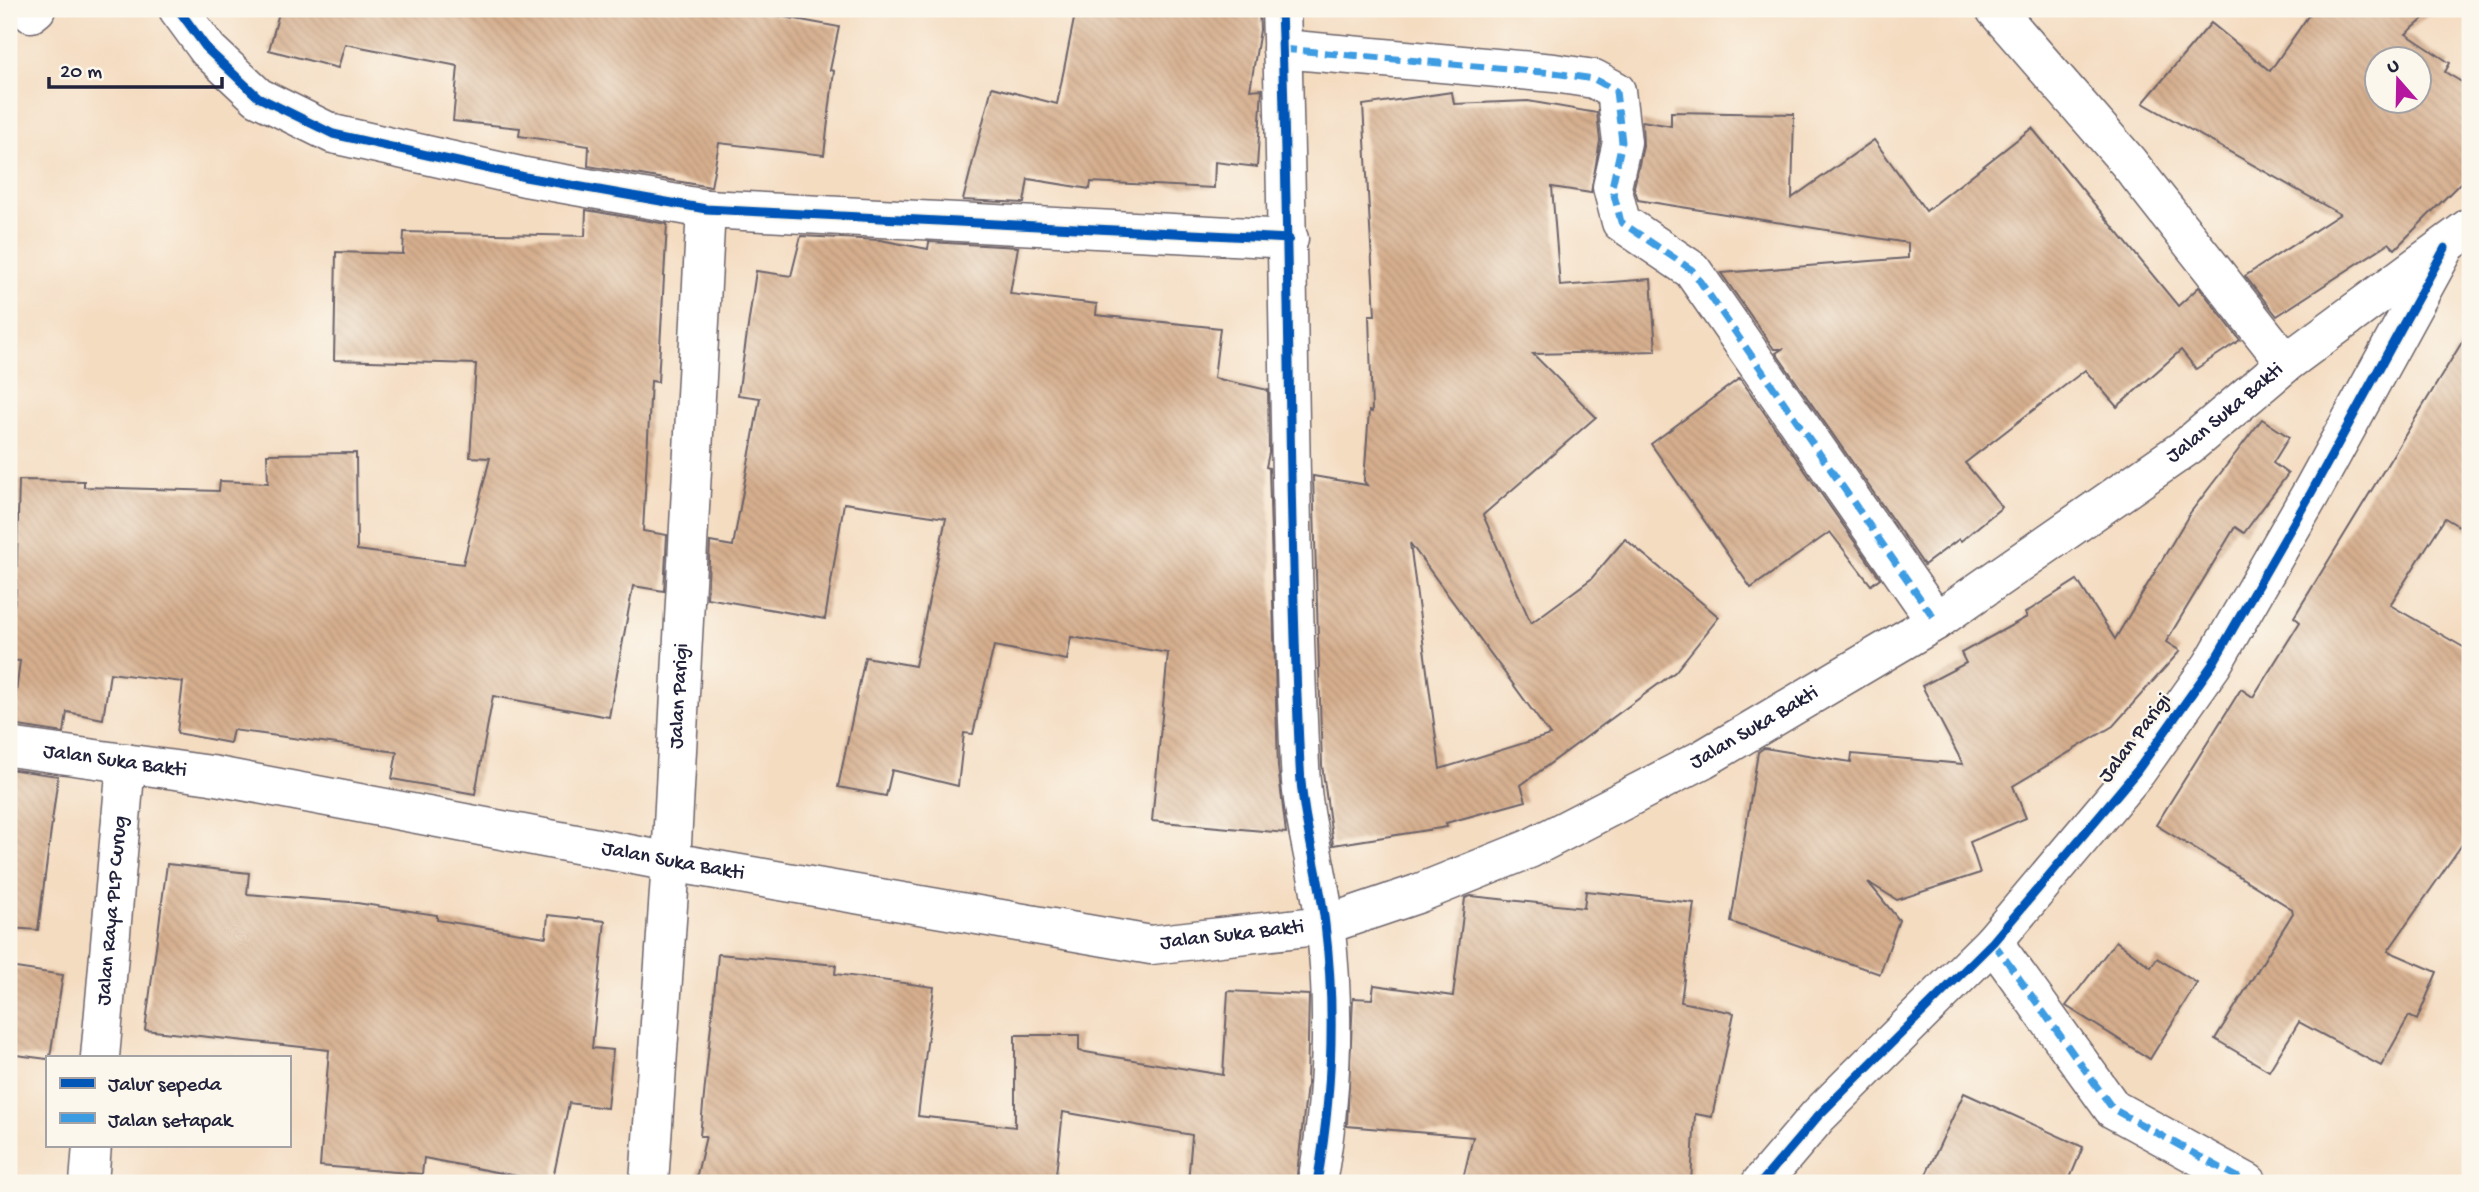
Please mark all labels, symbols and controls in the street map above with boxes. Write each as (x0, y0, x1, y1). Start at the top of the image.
scale bar (49, 46, 222, 90)
north arrow (2364, 46, 2434, 116)
text: U (2384, 55, 2402, 80)
text: 20 m (60, 61, 102, 86)
street label: Jalan Suka Bakti (2162, 358, 2289, 469)
street label: Jalan Parigi (665, 642, 695, 750)
street label: Jalan Suka Bakti (1686, 681, 1823, 776)
street label: Jalan Parigi (2094, 689, 2178, 789)
street label: Jalan Suka Bakti (42, 739, 188, 784)
street label: Jalan Raya PLP Curug (92, 815, 134, 1006)
street label: Jalan Suka Bakti (599, 837, 746, 887)
street label: Jalan Suka Bakti (1159, 915, 1306, 956)
legend (46, 1056, 290, 1146)
text: Jalur sepeda (108, 1074, 223, 1099)
text: Jalan setapak (108, 1110, 235, 1135)

